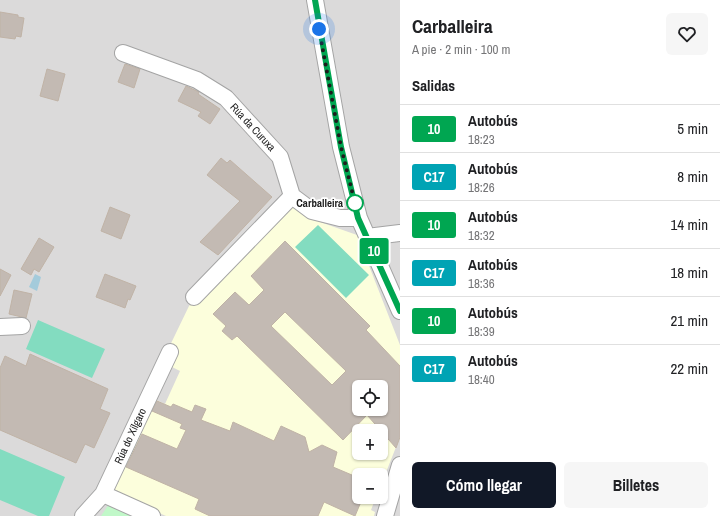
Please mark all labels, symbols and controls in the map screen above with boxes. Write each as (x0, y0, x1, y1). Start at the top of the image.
text: Carballeira (412, 13, 493, 39)
button: heart (666, 13, 708, 55)
your location (309, 19, 329, 39)
text: A pie · 2 min · 100 m (412, 41, 510, 58)
text: Salidas (412, 75, 455, 96)
street label: Rúa da Curuxa (227, 100, 279, 154)
text: Autobús (468, 110, 518, 131)
text: 5 min (677, 118, 708, 139)
text: 10 (428, 120, 440, 138)
text: 18:23 (468, 131, 495, 148)
text: Autobús (468, 158, 518, 179)
text: 8 min (677, 166, 708, 187)
text: C17 (423, 168, 445, 186)
text: 18:26 (468, 179, 495, 196)
marker: Carballeira (346, 194, 364, 212)
place label: Carballeira (296, 196, 343, 210)
text: Autobús (468, 206, 518, 227)
text: 14 min (670, 214, 708, 235)
text: 10 (428, 216, 440, 234)
text: 18:32 (468, 227, 495, 244)
line badge: 10 (356, 238, 392, 264)
text: 10 (368, 242, 380, 260)
text: Autobús (468, 254, 518, 275)
text: 18 min (670, 262, 708, 283)
text: C17 (423, 264, 445, 282)
text: 18:36 (468, 275, 495, 292)
text: Autobús (468, 302, 518, 323)
text: 21 min (670, 310, 708, 331)
text: 10 (428, 312, 440, 330)
text: 18:39 (468, 323, 495, 340)
text: Autobús (468, 350, 518, 371)
text: 22 min (670, 358, 708, 379)
text: C17 (423, 360, 445, 378)
text: 18:40 (468, 371, 495, 388)
map controls (352, 380, 388, 504)
button: locate (352, 380, 388, 416)
street label: Rúa do Xílgaro (111, 406, 149, 466)
button: + (352, 424, 388, 460)
button: Cómo llegar (412, 462, 556, 508)
button: Billetes (564, 462, 708, 508)
button: − (352, 468, 388, 504)

